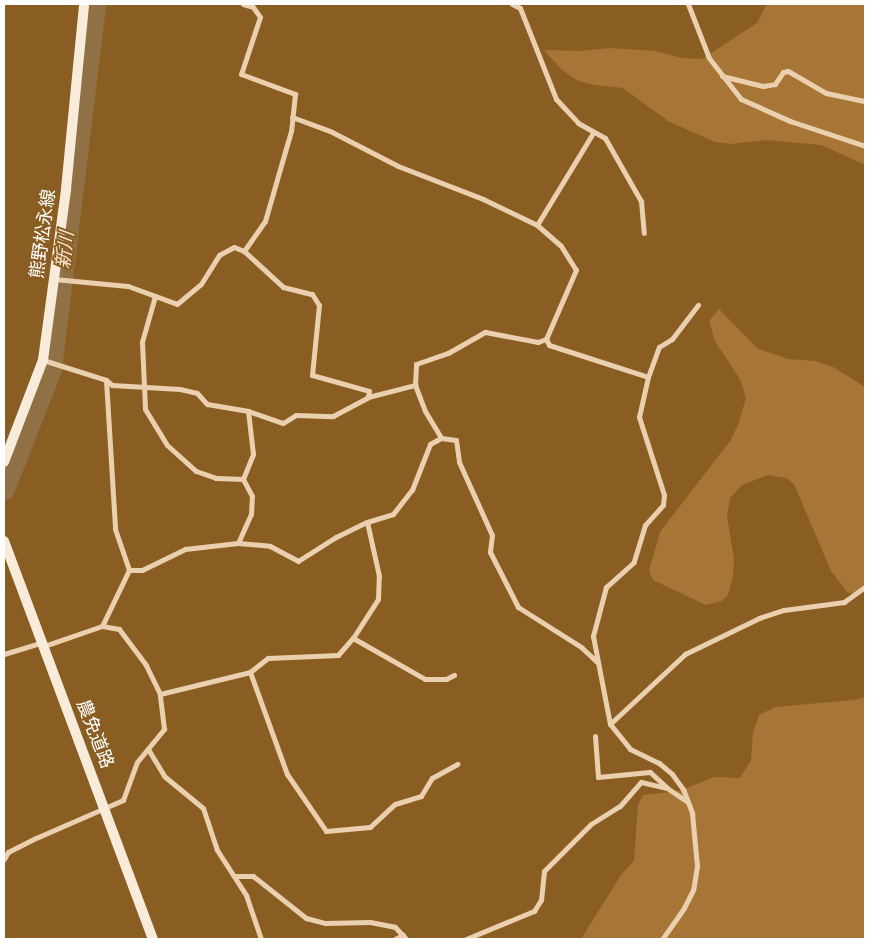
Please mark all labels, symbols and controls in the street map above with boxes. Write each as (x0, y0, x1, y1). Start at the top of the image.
street label: 熊野松永線 (26, 188, 60, 280)
water label: 新川 (51, 230, 79, 270)
street label: 農免道路 (72, 697, 118, 771)

